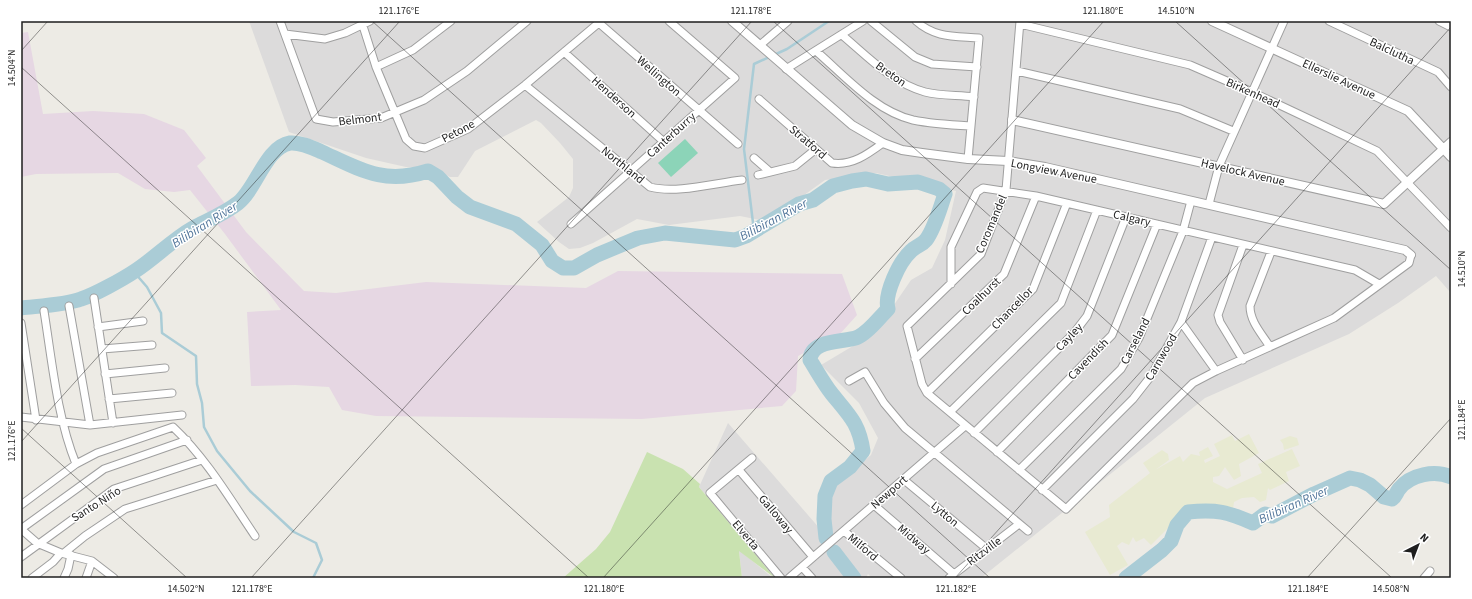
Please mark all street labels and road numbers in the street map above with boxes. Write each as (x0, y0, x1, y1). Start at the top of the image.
street label: Balclutha (1367, 34, 1417, 69)
street label: Wellington (633, 52, 685, 101)
street label: Ellerslie Avenue (1299, 55, 1378, 104)
street label: Breton (872, 58, 909, 91)
street label: Henderson (587, 73, 640, 122)
street label: Birkenhead (1223, 74, 1282, 113)
street label: Belmont (338, 108, 383, 131)
street label: Canterburry (643, 108, 700, 162)
street label: Petone (439, 116, 478, 147)
street label: Stratford (785, 121, 830, 163)
street label: Northland (597, 143, 648, 188)
street label: Longview Avenue (1009, 155, 1098, 188)
street label: Havelock Avenue (1199, 155, 1287, 190)
street label: Coromandel (971, 192, 1011, 256)
street label: Calgary (1111, 206, 1153, 231)
street label: Coalhurst (958, 273, 1005, 319)
street label: Chancellor (988, 282, 1038, 334)
street label: Carseland (1116, 315, 1154, 368)
street label: Cayley (1052, 319, 1087, 355)
street label: Carnwood (1141, 331, 1182, 384)
street label: Cavendish (1064, 335, 1113, 384)
street label: Newport (867, 472, 911, 513)
street label: Santo Niño (68, 482, 124, 526)
street label: Galloway (754, 491, 797, 538)
street label: Lytton (927, 498, 962, 531)
street label: Elverta (728, 516, 763, 554)
street label: Midway (894, 520, 934, 559)
street label: Milford (844, 530, 882, 565)
street label: Ritzville (963, 533, 1005, 570)

